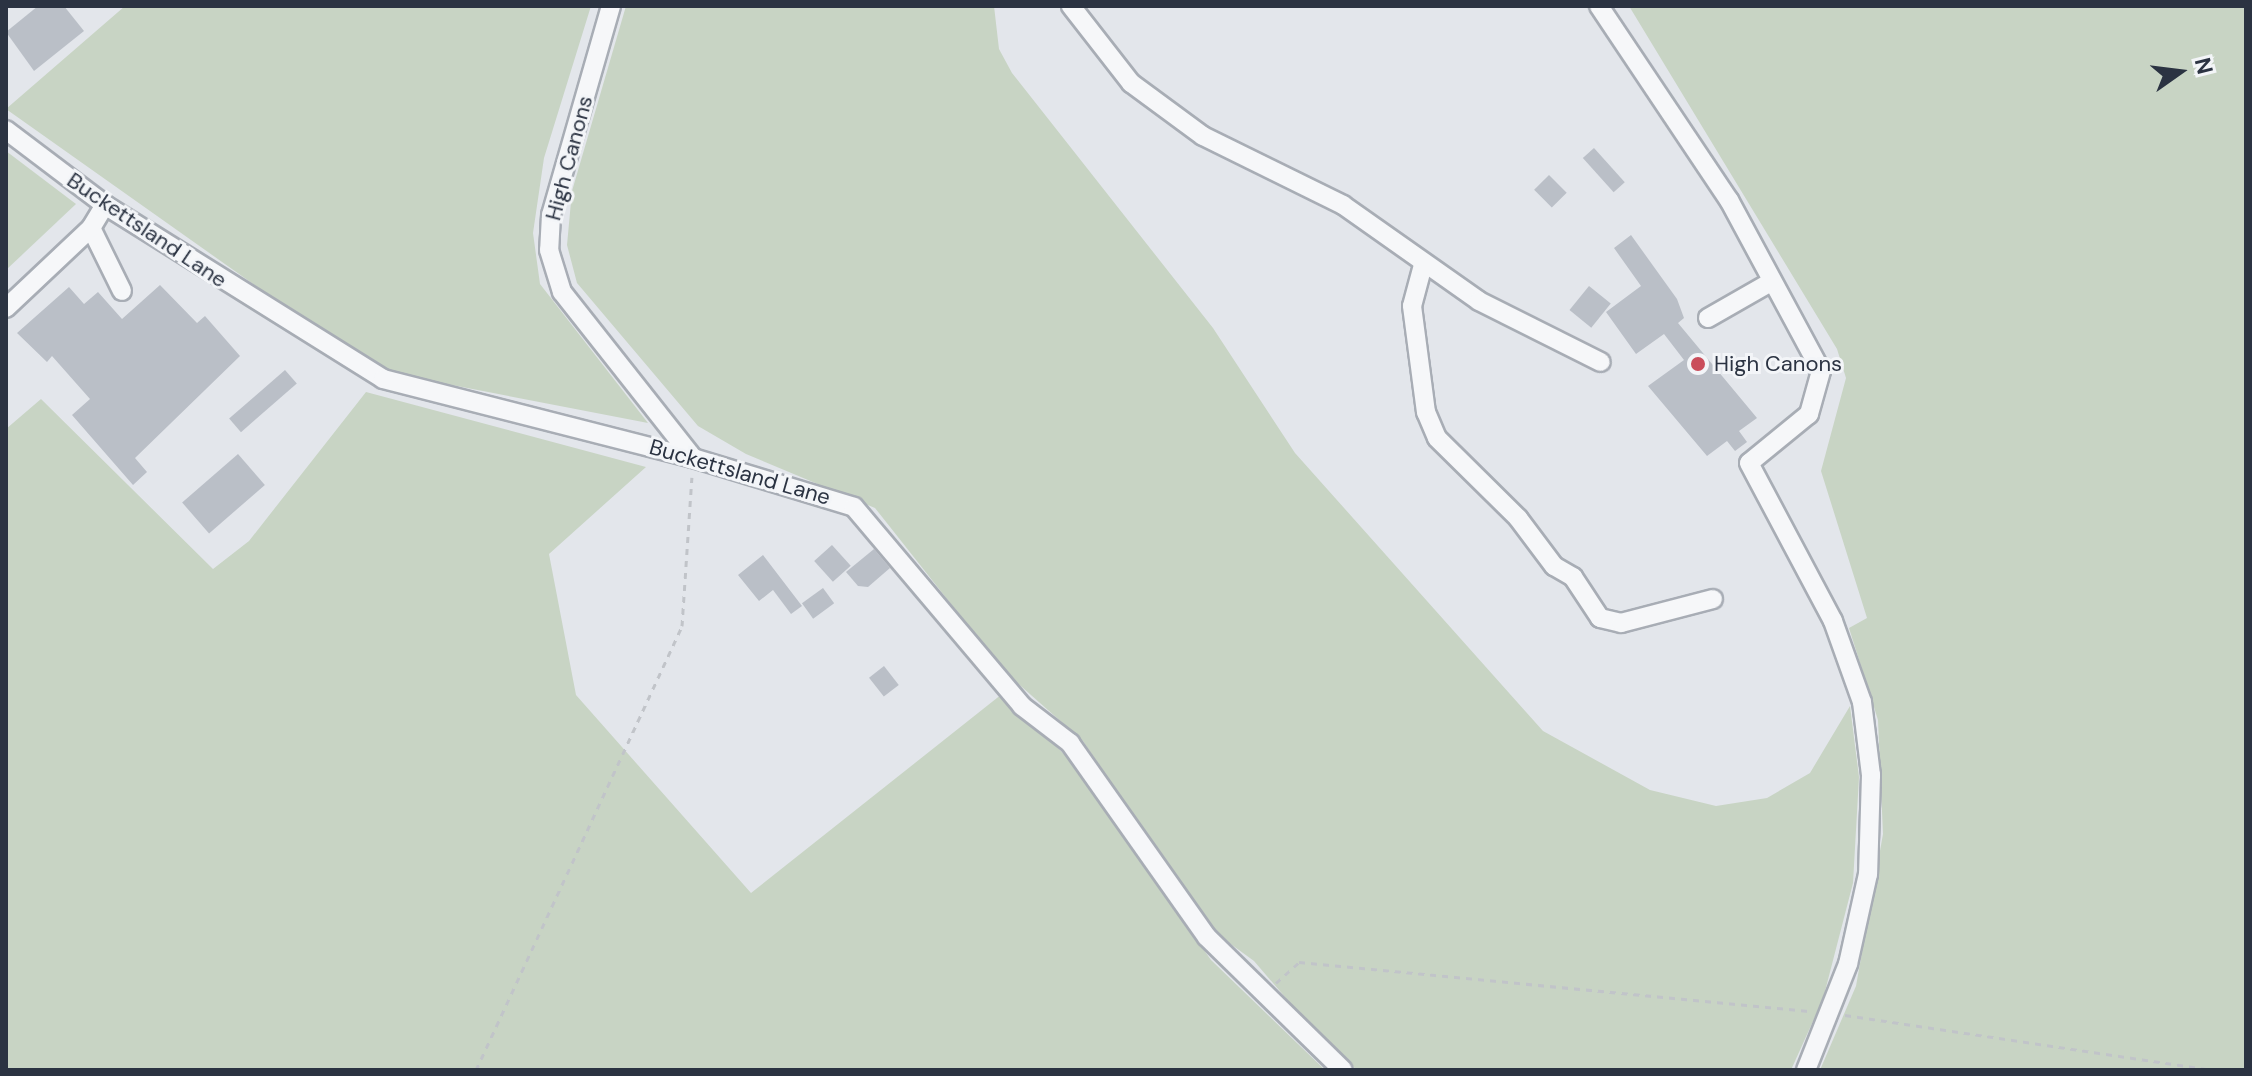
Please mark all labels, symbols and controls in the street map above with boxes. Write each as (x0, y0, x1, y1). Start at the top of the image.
north arrow (2140, 32, 2220, 112)
text: N (2188, 55, 2220, 77)
street label: High Canons (540, 93, 598, 223)
street label: Buckettsland Lane (62, 167, 232, 293)
place label: High Canons (1714, 351, 1842, 377)
marker: High Canons (1689, 355, 1707, 373)
street label: Buckettsland Lane (646, 434, 834, 510)

